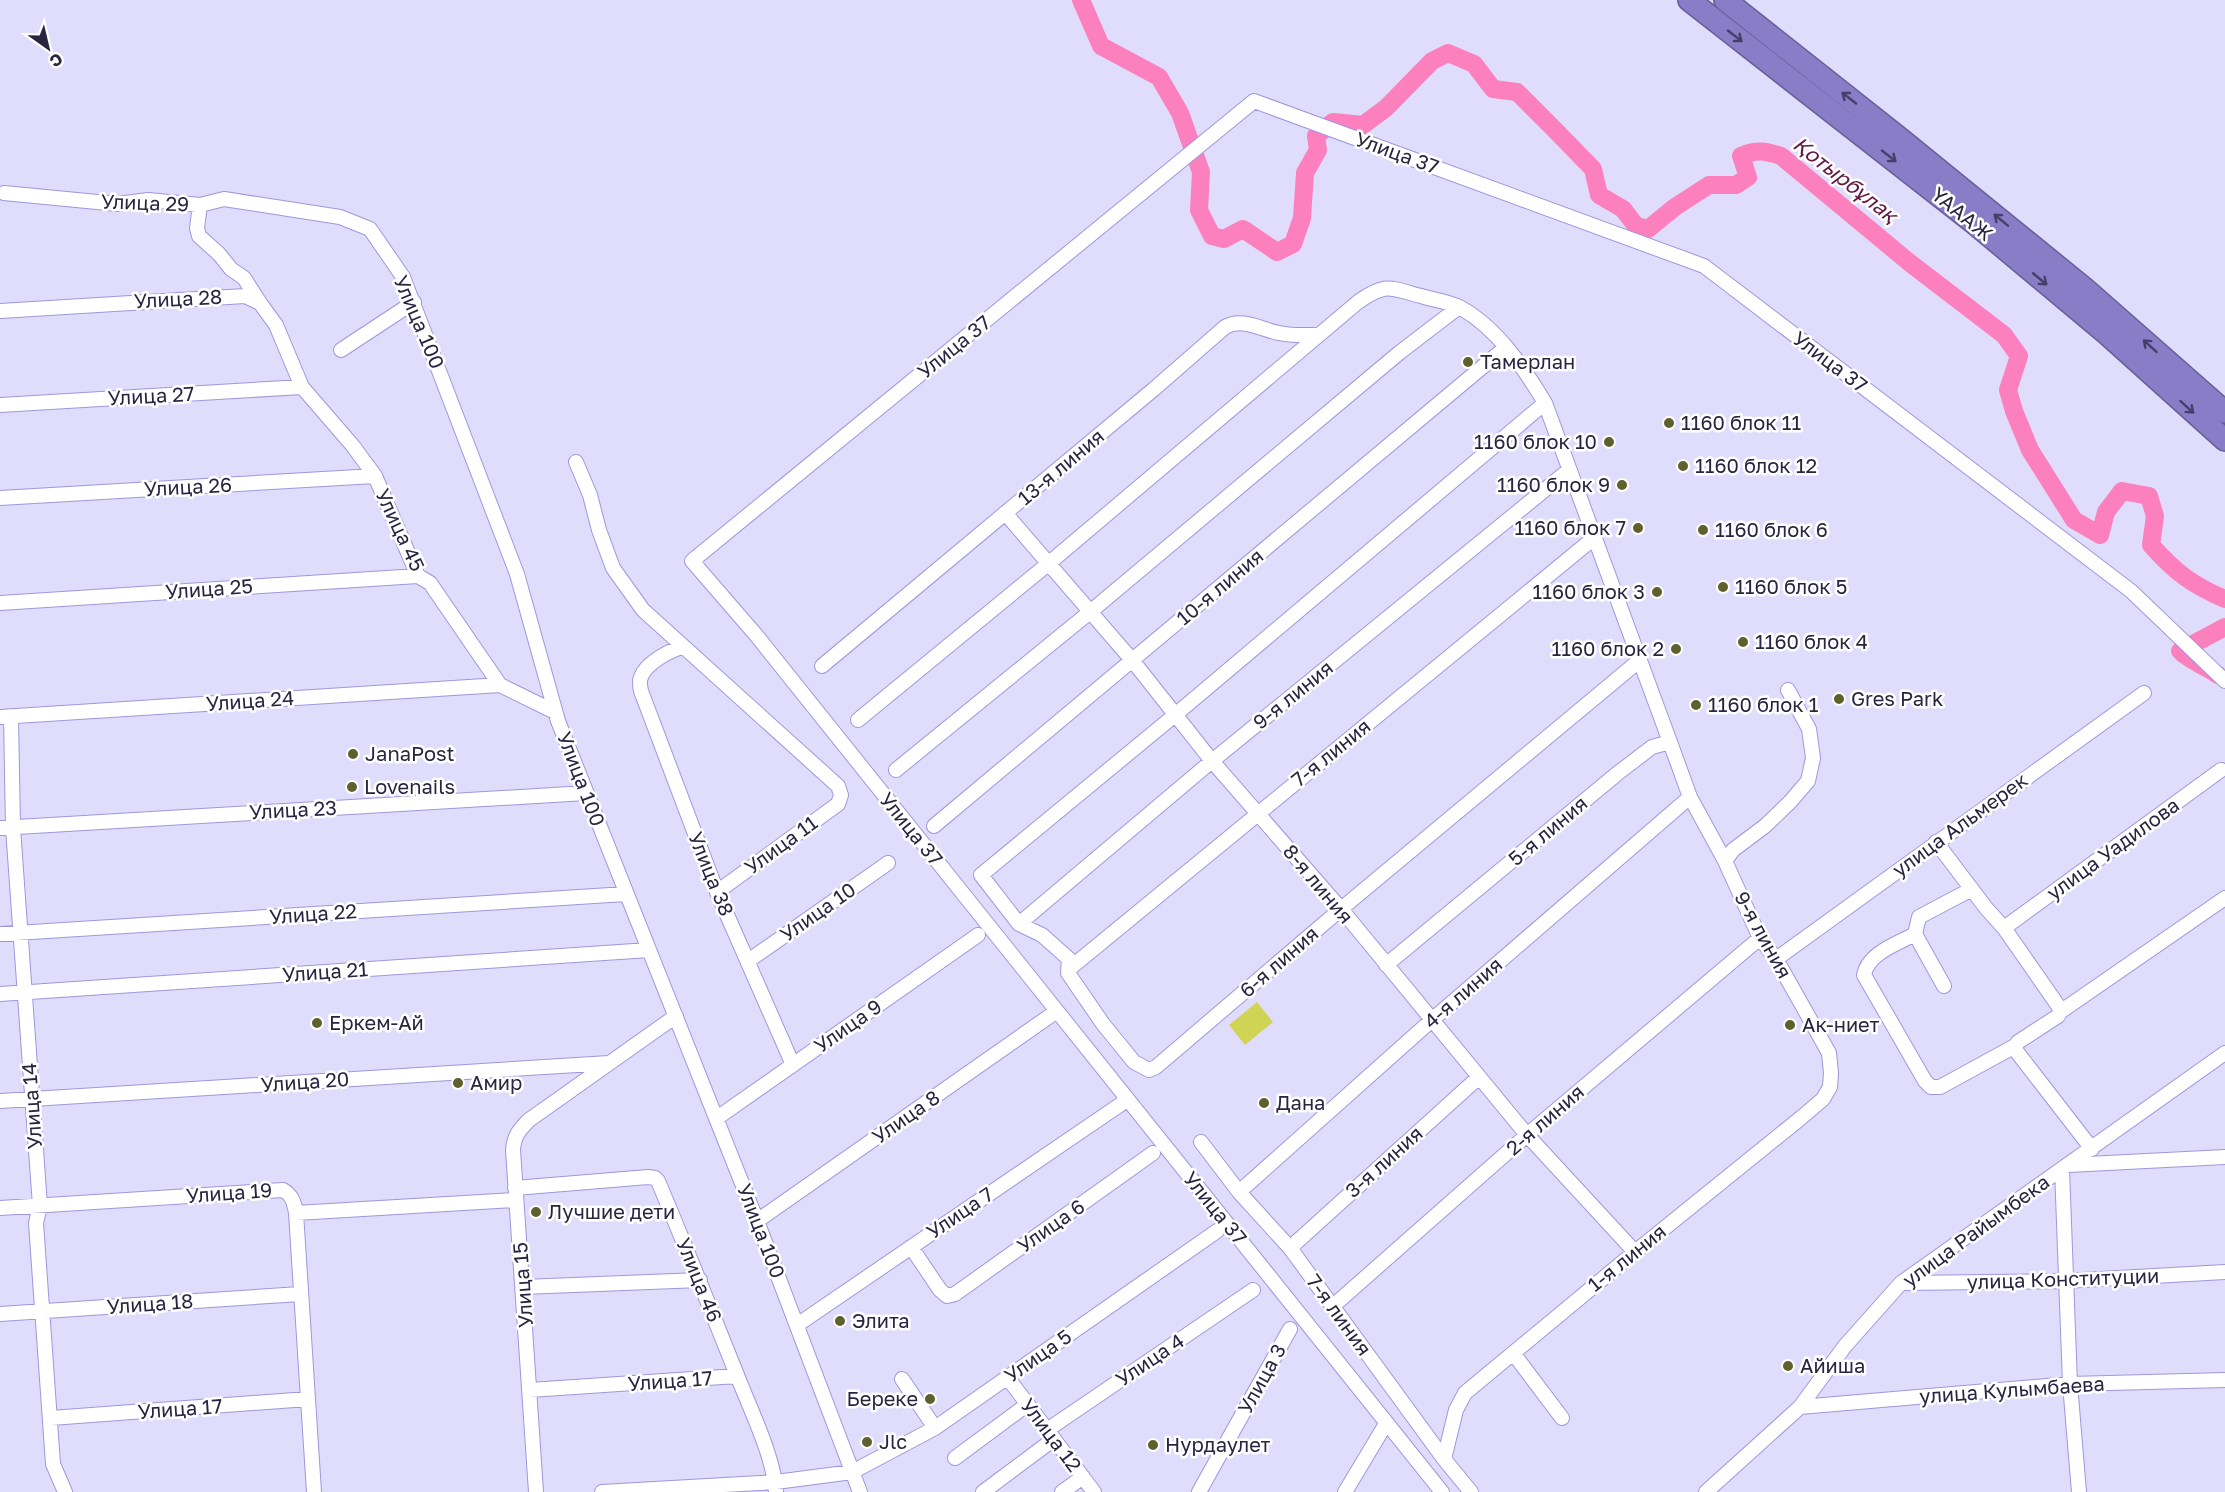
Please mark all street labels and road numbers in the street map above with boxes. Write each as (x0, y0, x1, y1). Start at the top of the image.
street label: Улица 37 (1352, 126, 1442, 178)
street label: ҮАААЖ (1927, 181, 1998, 245)
street label: Улица 29 (100, 188, 190, 216)
street label: Улица 100 (390, 271, 450, 372)
street label: Улица 28 (133, 284, 223, 312)
street label: Улица 37 (912, 310, 995, 383)
street label: Улица 37 (1789, 325, 1873, 397)
street label: Улица 27 (107, 381, 195, 409)
street label: 13-я линия (1012, 423, 1108, 509)
street label: Улица 26 (143, 472, 233, 500)
street label: Улица 45 (371, 484, 430, 575)
street label: 10-я линия (1171, 543, 1268, 629)
street label: Улица 25 (164, 573, 254, 603)
street label: 9-я линия (1248, 655, 1337, 734)
street label: Улица 24 (205, 685, 295, 715)
street label: 7-я линия (1286, 713, 1375, 791)
street label: Улица 100 (553, 728, 611, 829)
street label: улица Альмерек (1887, 767, 2032, 881)
street label: Улица 37 (875, 787, 948, 870)
street label: 5-я линия (1503, 790, 1592, 870)
street label: улица Уадилова (2042, 792, 2183, 904)
street label: Улица 23 (248, 795, 337, 823)
street label: Улица 11 (739, 810, 822, 879)
street label: Улица 38 (684, 828, 740, 919)
street label: 8-я линия (1279, 839, 1359, 928)
street label: Улица 10 (775, 876, 860, 946)
street label: 9-я линия (1730, 887, 1798, 982)
street label: Улица 22 (268, 898, 358, 928)
street label: 6-я линия (1234, 921, 1322, 1002)
street label: 4-я линия (1418, 952, 1506, 1033)
street label: Улица 21 (281, 956, 369, 986)
street label: Улица 9 (809, 993, 886, 1057)
street label: Улица 14 (16, 1062, 46, 1150)
street label: Улица 20 (260, 1066, 350, 1096)
street label: 2-я линия (1501, 1079, 1588, 1160)
street label: Улица 8 (867, 1084, 944, 1148)
street label: 3-я линия (1340, 1120, 1427, 1202)
street label: Улица 37 (1179, 1166, 1252, 1249)
street label: улица Райымбека (1897, 1169, 2053, 1291)
street label: Улица 19 (185, 1177, 273, 1207)
street label: Улица 100 (733, 1180, 791, 1281)
street label: Улица 7 (922, 1181, 997, 1243)
street label: Улица 6 (1012, 1193, 1089, 1257)
street label: 1-я линия (1583, 1219, 1670, 1296)
street label: Улица 46 (672, 1234, 728, 1325)
street label: Улица 15 (507, 1241, 537, 1329)
street label: улица Конституции (1966, 1263, 2160, 1293)
street label: 7-я линия (1302, 1269, 1377, 1360)
street label: Улица 18 (106, 1288, 194, 1318)
street label: Улица 5 (999, 1323, 1076, 1387)
street label: Улица 4 (1111, 1328, 1188, 1391)
street label: Улица 3 (1232, 1339, 1290, 1418)
street label: Улица 17 (627, 1365, 713, 1395)
street label: улица Кулымбаева (1918, 1371, 2105, 1407)
street label: Улица 17 (137, 1393, 223, 1423)
street label: Улица 12 (1016, 1393, 1087, 1476)

